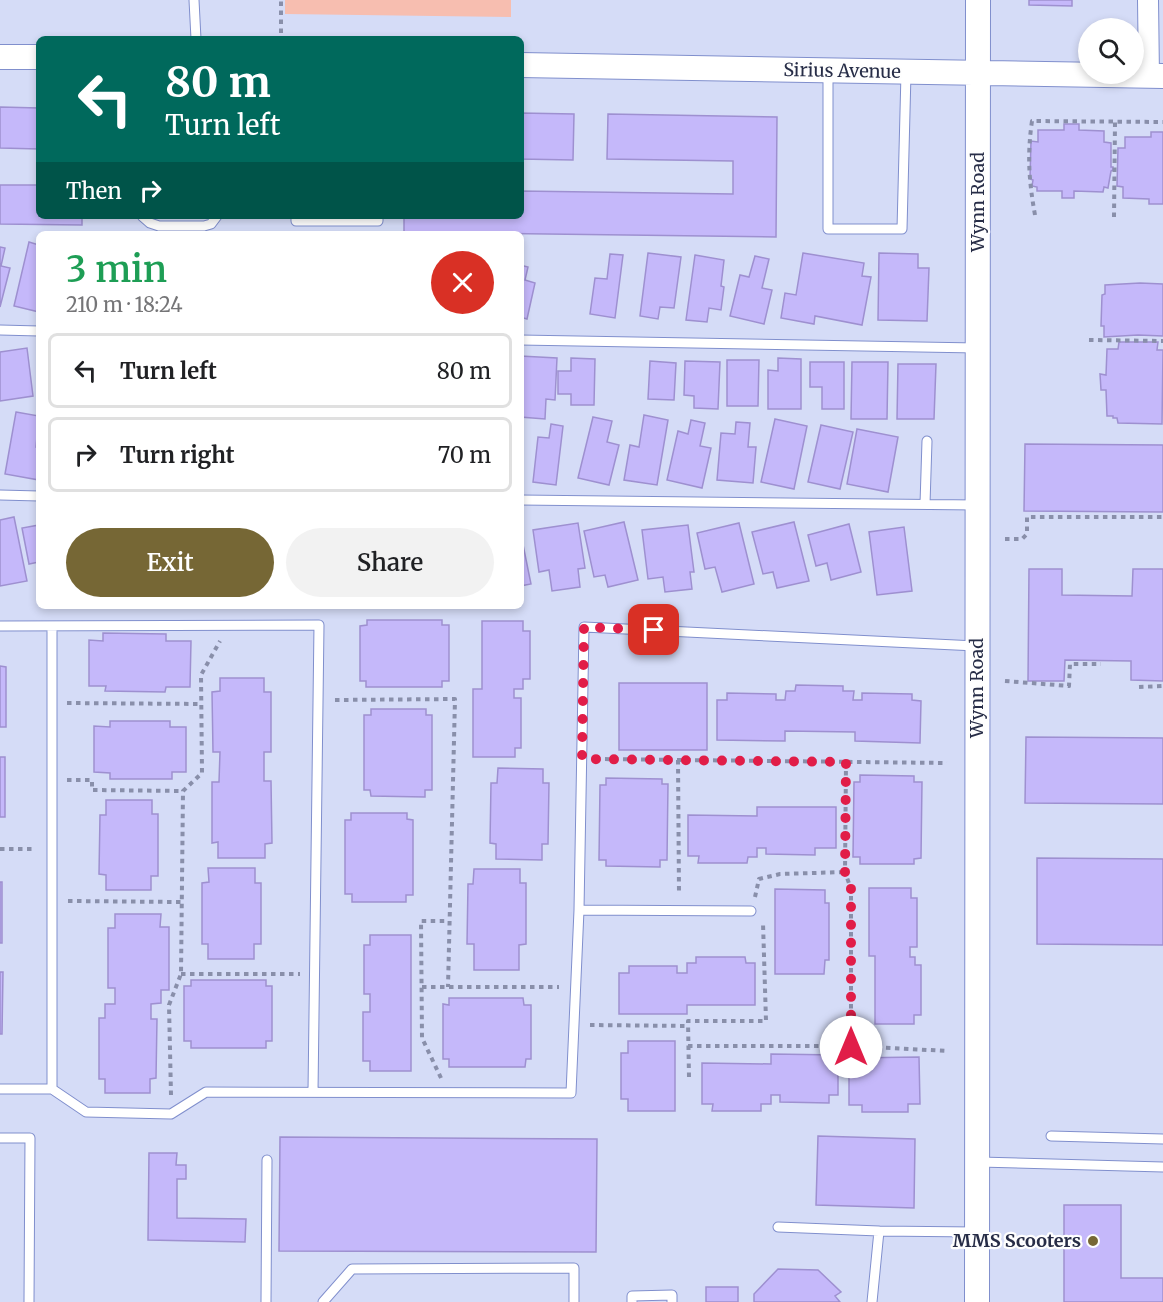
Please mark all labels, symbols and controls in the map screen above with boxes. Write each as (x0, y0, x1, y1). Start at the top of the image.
map controls (1078, 18, 1144, 84)
button: search (1078, 18, 1144, 84)
text: 80 m (165, 56, 271, 108)
street label: Sirius Avenue (783, 58, 901, 83)
icon: left (66, 60, 144, 138)
text: Turn left (165, 108, 280, 142)
street label: Wynn Road (966, 152, 989, 253)
icon: right (134, 174, 167, 207)
text: Then (66, 177, 122, 205)
text: 3 min (66, 247, 167, 292)
button: close (431, 251, 494, 314)
text: 210 m · 18:24 (66, 292, 183, 317)
icon: left (69, 354, 102, 387)
text: Turn left (120, 357, 217, 385)
text: 80 m (437, 357, 491, 385)
icon: right (69, 438, 102, 471)
text: Turn right (120, 441, 234, 469)
text: 70 m (438, 441, 491, 469)
button: Exit (66, 528, 274, 597)
button: Share (286, 528, 494, 597)
pin (628, 604, 679, 655)
icon: arrive (637, 613, 670, 646)
street label: Wynn Road (965, 638, 988, 739)
position arrow (819, 1015, 883, 1079)
place label: MMS Scooters (953, 1229, 1081, 1252)
marker: MMS Scooters (1086, 1234, 1100, 1248)

